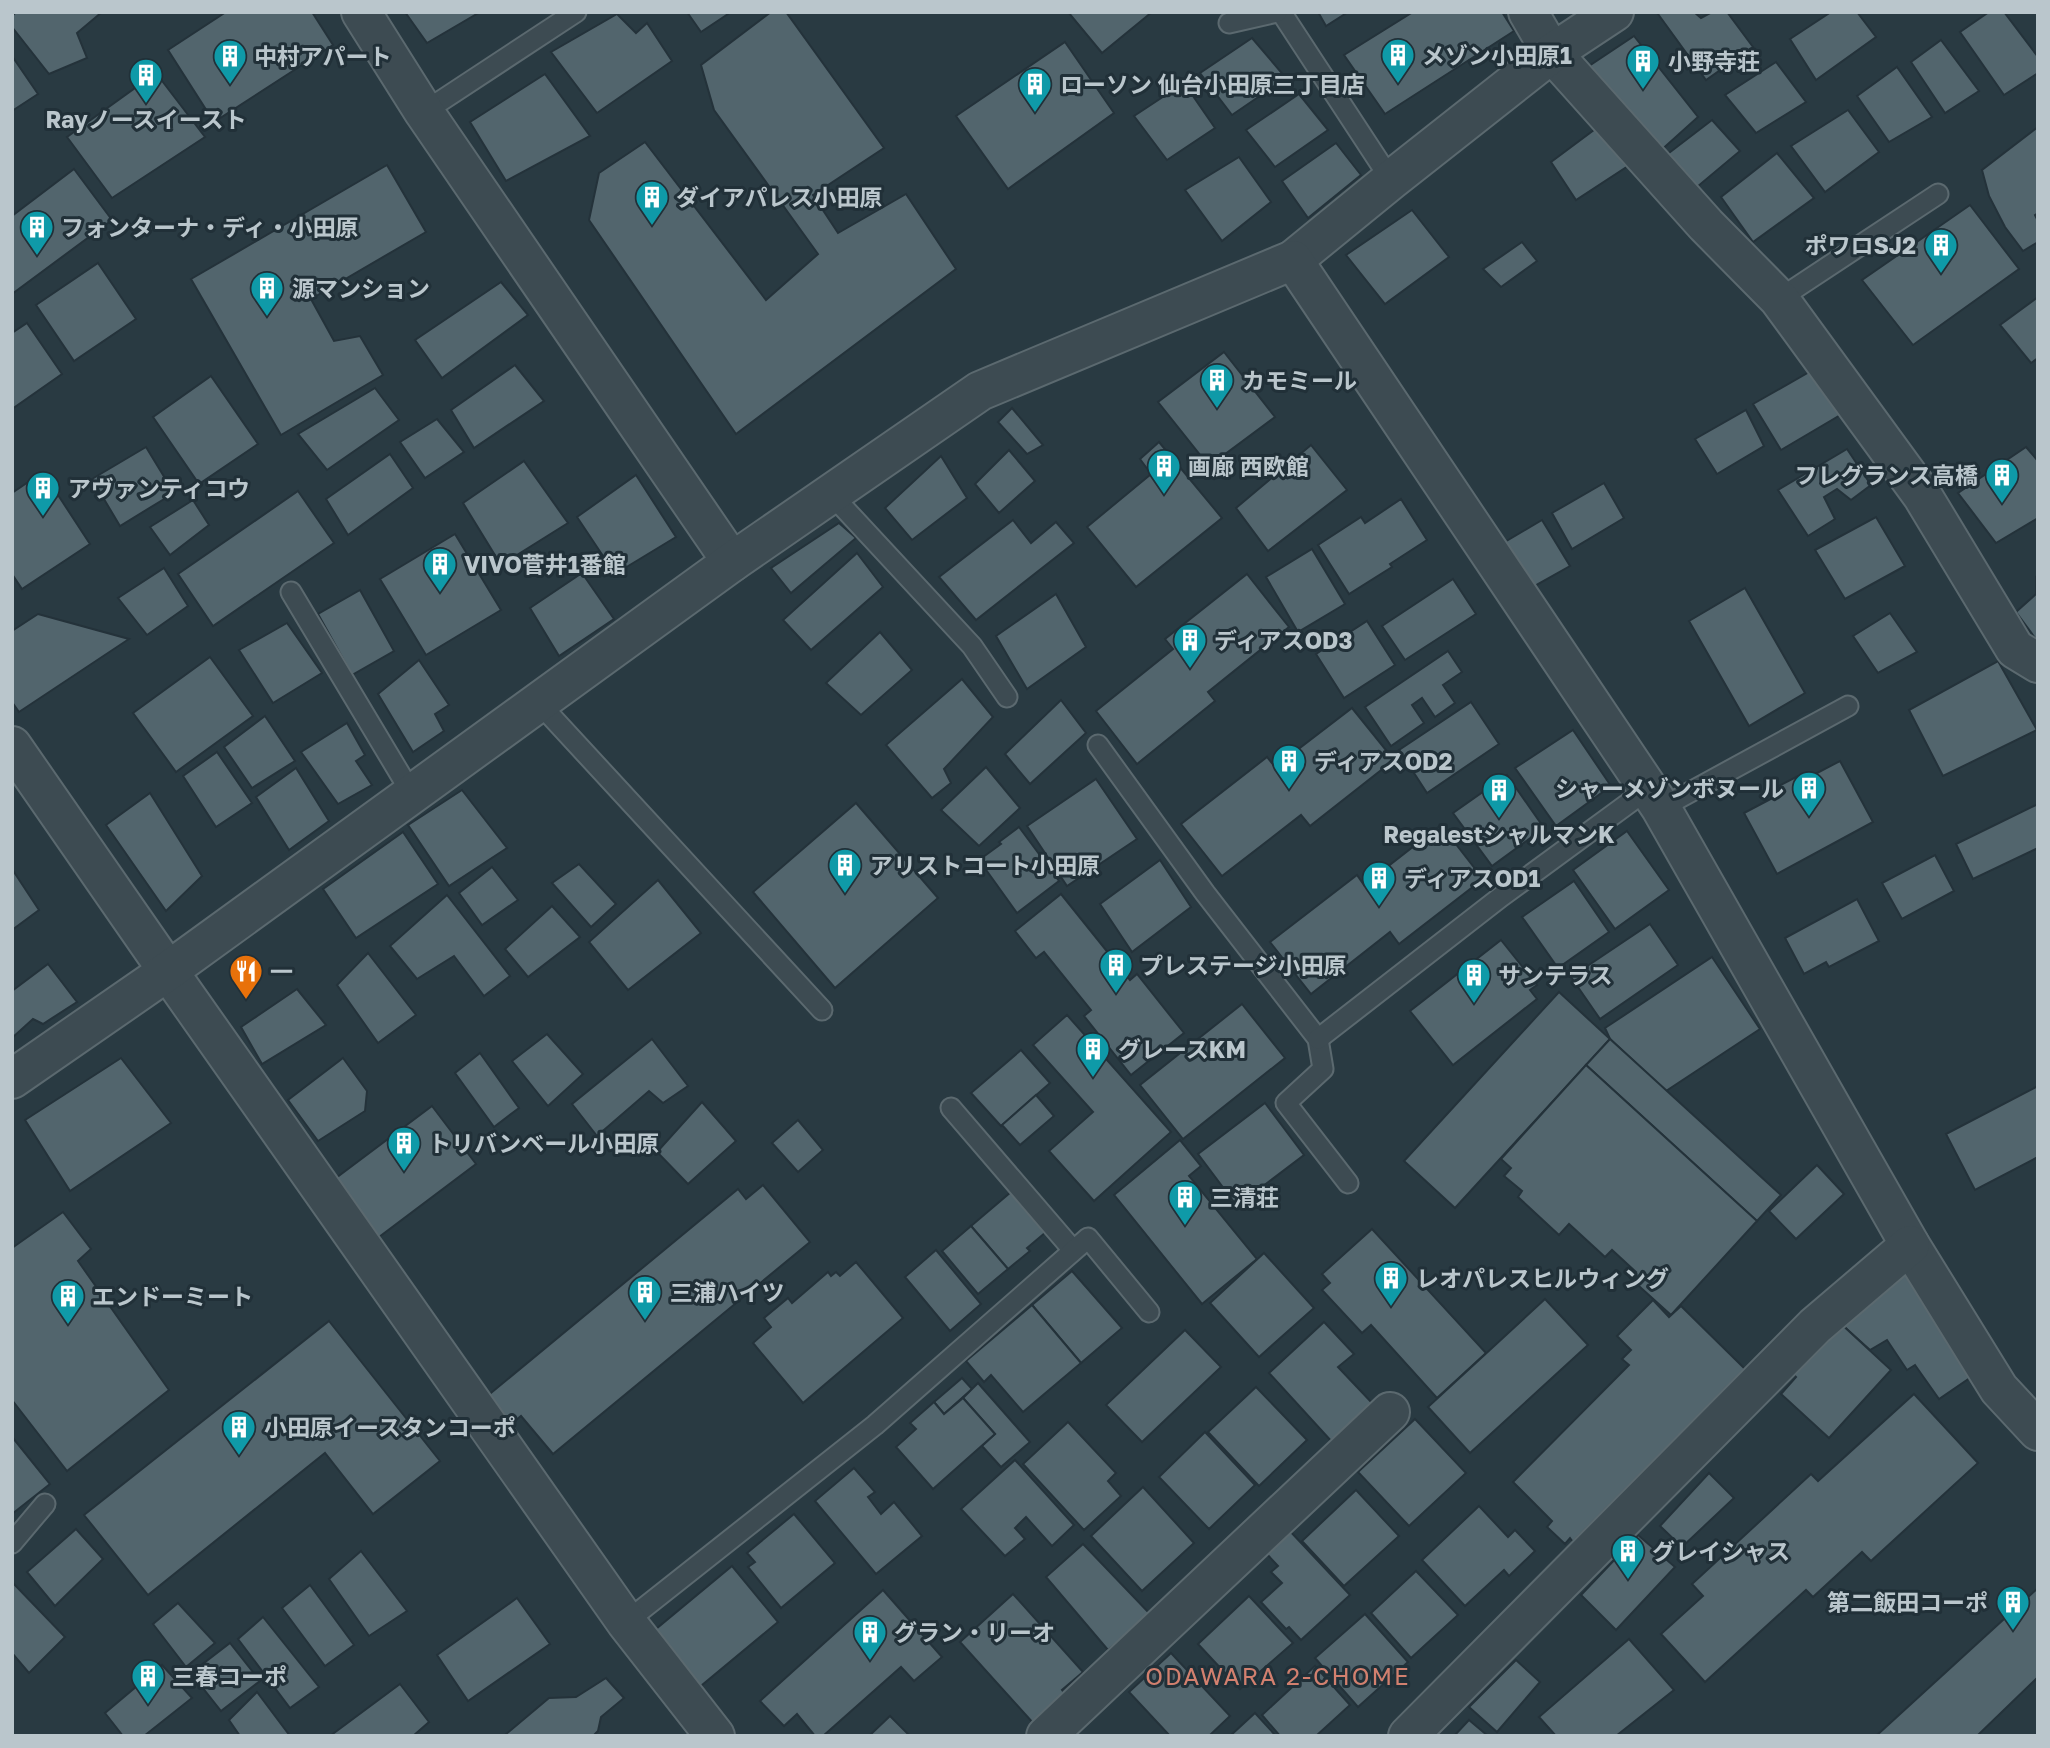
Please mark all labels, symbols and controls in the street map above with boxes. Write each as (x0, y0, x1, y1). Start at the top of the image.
building icon: メゾン小田原1 (1379, 36, 1417, 85)
building icon: 中村アパート (211, 37, 249, 86)
place label: メゾン小田原1 (1422, 41, 1572, 69)
place label: 中村アパート (254, 42, 392, 70)
building icon: 小野寺荘 (1624, 42, 1662, 91)
place label: 小野寺荘 (1668, 47, 1760, 75)
building icon: Rayノースイースト (127, 56, 165, 105)
building icon: ローソン 仙台小田原三丁目店 (1016, 65, 1054, 114)
place label: ローソン 仙台小田原三丁目店 (1060, 70, 1365, 98)
place label: Rayノースイースト (45, 105, 247, 133)
building icon: ダイアパレス小田原 (633, 178, 671, 227)
place label: ダイアパレス小田原 (676, 183, 883, 211)
building icon: フォンターナ・ディ・小田原 (18, 208, 56, 257)
place label: フォンターナ・ディ・小田原 (61, 213, 358, 241)
building icon: ポワロSJ2 (1922, 226, 1960, 275)
place label: ポワロSJ2 (1804, 231, 1916, 259)
building icon: 源マンション (248, 269, 286, 318)
place label: 源マンション (292, 274, 430, 302)
building icon: カモミール (1198, 361, 1236, 410)
place label: カモミール (1242, 366, 1357, 394)
building icon: 画廊 西欧館 (1145, 447, 1183, 496)
place label: 画廊 西欧館 (1188, 452, 1309, 480)
building icon: フレグランス高橋 (1983, 456, 2021, 505)
place label: フレグランス高橋 (1794, 461, 1978, 489)
building icon: アヴァンティコウ (24, 469, 62, 518)
place label: アヴァンティコウ (68, 474, 250, 502)
building icon: VIVO菅井1番館 (421, 545, 459, 594)
place label: VIVO菅井1番館 (464, 550, 626, 578)
building icon: ディアスOD3 (1171, 621, 1209, 670)
place label: ディアスOD3 (1214, 626, 1353, 654)
building icon: ディアスOD2 (1270, 742, 1308, 791)
place label: ディアスOD2 (1314, 747, 1453, 775)
building icon: シャーメゾンボヌール (1790, 769, 1828, 818)
building icon: RegalestシャルマンK (1480, 771, 1518, 820)
place label: シャーメゾンボヌール (1555, 774, 1784, 802)
place label: RegalestシャルマンK (1383, 820, 1615, 848)
building icon: アリストコート小田原 (826, 846, 864, 895)
place label: アリストコート小田原 (870, 851, 1100, 879)
building icon: ディアスOD1 (1360, 859, 1398, 908)
place label: ディアスOD1 (1404, 864, 1541, 892)
building icon: プレステージ小田原 (1097, 946, 1135, 995)
place label: プレステージ小田原 (1140, 951, 1347, 979)
restaurant icon: 一 (227, 952, 265, 1001)
building icon: サンテラス (1455, 956, 1493, 1005)
place label: 一 (270, 957, 293, 985)
place label: サンテラス (1498, 961, 1613, 989)
building icon: グレースKM (1074, 1030, 1112, 1079)
place label: グレースKM (1118, 1035, 1246, 1063)
building icon: トリバンベール小田原 (385, 1124, 423, 1173)
place label: トリバンベール小田原 (428, 1129, 659, 1157)
building icon: 三清荘 (1166, 1178, 1204, 1227)
place label: 三清荘 (1210, 1183, 1279, 1211)
building icon: レオパレスヒルウィング (1372, 1259, 1410, 1308)
place label: レオパレスヒルウィング (1416, 1264, 1669, 1292)
building icon: 三浦ハイツ (626, 1273, 664, 1322)
building icon: エンドーミート (49, 1277, 87, 1326)
place label: 三浦ハイツ (670, 1278, 785, 1306)
place label: エンドーミート (92, 1282, 253, 1310)
building icon: 小田原イースタンコーポ (220, 1408, 258, 1457)
place label: 小田原イースタンコーポ (264, 1413, 516, 1441)
building icon: グレイシャス (1609, 1532, 1647, 1581)
place label: グレイシャス (1652, 1537, 1790, 1565)
building icon: 第二飯田コーポ (1994, 1583, 2032, 1632)
place label: 第二飯田コーポ (1827, 1588, 1988, 1616)
building icon: グラン・リーオ (851, 1613, 889, 1662)
place label: グラン・リーオ (894, 1618, 1055, 1646)
building icon: 三春コーポ (129, 1657, 167, 1706)
district label: ODAWARA 2-CHOME (1145, 1661, 1411, 1690)
place label: 三春コーポ (172, 1662, 287, 1690)

